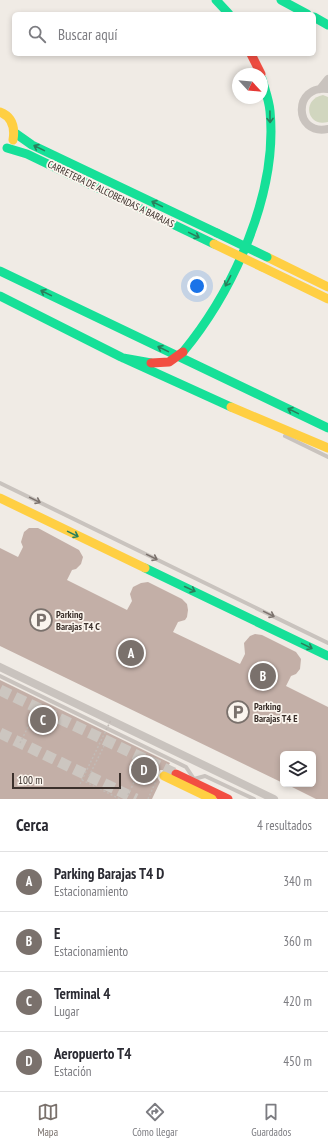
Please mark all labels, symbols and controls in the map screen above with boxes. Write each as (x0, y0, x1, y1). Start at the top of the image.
search box (12, 12, 316, 56)
icon: search (26, 23, 48, 45)
text: Buscar aquí (58, 25, 118, 44)
north arrow (232, 68, 268, 104)
one-way arrow (266, 110, 274, 123)
one-way arrow (34, 144, 46, 151)
street label: CARRETERA DE ALCOBENDAS A BARAJAS (46, 158, 176, 230)
one-way arrow (151, 200, 163, 207)
one-way arrow (188, 232, 200, 239)
one-way arrow (224, 275, 231, 287)
your location (187, 276, 207, 296)
one-way arrow (40, 289, 52, 296)
one-way arrow (157, 345, 169, 352)
one-way arrow (287, 407, 299, 414)
one-way arrow (29, 497, 41, 504)
one-way arrow (67, 531, 79, 538)
one-way arrow (146, 554, 158, 561)
one-way arrow (184, 586, 196, 593)
parking icon: Parking Barajas T4 C (28, 607, 54, 633)
place label: Parking Barajas T4 C (56, 608, 100, 633)
one-way arrow (262, 611, 274, 618)
pin: A (118, 638, 144, 668)
one-way arrow (301, 643, 313, 650)
pin: B (250, 661, 276, 691)
parking icon: Parking Barajas T4 E (225, 699, 251, 725)
place label: Parking Barajas T4 E (254, 700, 298, 725)
pin: C (30, 705, 56, 735)
map controls (280, 751, 316, 787)
button: layers (280, 751, 316, 787)
pin: D (131, 755, 157, 785)
scale bar (12, 771, 121, 790)
text: 100 m (18, 773, 42, 787)
text: Cerca (16, 814, 49, 836)
text: 4 resultados (257, 817, 312, 834)
text: Parking Barajas T4 D (54, 864, 164, 883)
text: A (26, 873, 32, 890)
text: 340 m (283, 873, 312, 890)
text: Estacionamiento (54, 883, 128, 900)
text: E (54, 924, 60, 943)
text: B (26, 933, 32, 950)
text: 360 m (283, 933, 312, 950)
text: Estacionamiento (54, 943, 128, 960)
text: Terminal 4 (54, 984, 111, 1003)
text: C (26, 993, 32, 1010)
text: 420 m (283, 993, 312, 1010)
text: Lugar (54, 1003, 79, 1020)
text: Aeropuerto T4 (54, 1044, 131, 1063)
text: D (26, 1053, 32, 1070)
text: 450 m (283, 1053, 312, 1070)
text: Estación (54, 1063, 92, 1080)
tab: Mapa (37, 1101, 59, 1139)
tab: Cómo llegar (132, 1101, 178, 1139)
tab: Guardados (251, 1101, 291, 1139)

